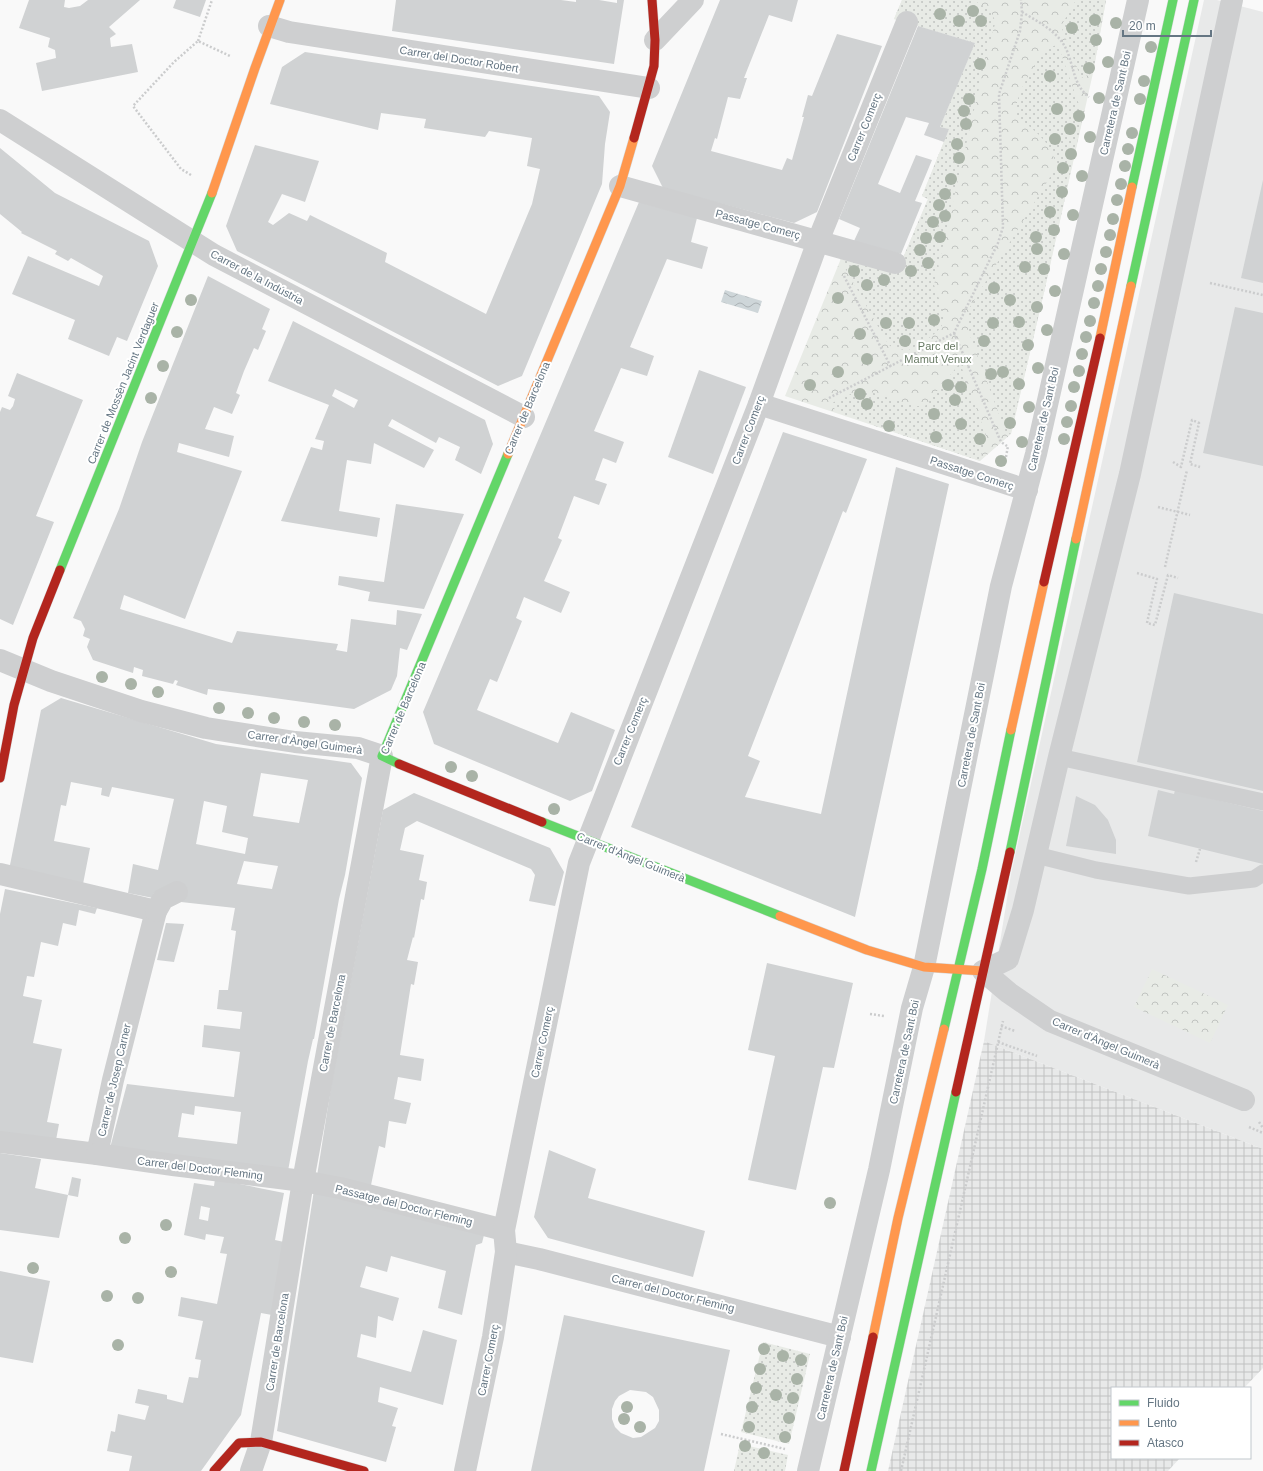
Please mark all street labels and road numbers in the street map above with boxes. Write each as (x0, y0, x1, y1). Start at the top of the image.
street label: Carrer del Doctor Robert (399, 44, 519, 74)
street label: Carretera de Sant Boi (1097, 50, 1133, 156)
street label: Carrer Comerç (845, 91, 883, 163)
street label: Passatge Comerç (714, 207, 802, 241)
street label: Carrer de la Indústria (209, 247, 306, 307)
street label: Carrer de Mossèn Jacint Verdaguer (85, 300, 161, 466)
street label: Carrer de Barcelona (502, 359, 552, 456)
street label: Carretera de Sant Boi (1025, 366, 1061, 472)
street label: Carrer Comerç (729, 393, 767, 466)
street label: Passatge Comerç (929, 454, 1016, 492)
street label: Carrer de Barcelona (378, 659, 428, 756)
street label: Carretera de Sant Boi (955, 682, 987, 788)
street label: Carrer Comerç (611, 695, 649, 767)
street label: Carrer d'Àngel Guimerà (247, 728, 364, 756)
street label: Carrer d'Àngel Guimerà (575, 830, 688, 885)
street label: Carrer de Barcelona (317, 972, 348, 1073)
street label: Carretera de Sant Boi (887, 999, 921, 1105)
street label: Carrer Comerç (529, 1005, 556, 1079)
street label: Carrer d'Àngel Guimerà (1050, 1015, 1162, 1071)
street label: Carrer de Josep Carner (95, 1022, 133, 1138)
street label: Carrer del Doctor Fleming (136, 1154, 264, 1182)
street label: Passatge del Doctor Fleming (334, 1182, 474, 1228)
street label: Carrer del Doctor Fleming (610, 1272, 736, 1314)
street label: Carrer de Barcelona (263, 1291, 291, 1392)
street label: Carretera de Sant Boi (814, 1315, 850, 1421)
street label: Carrer Comerç (475, 1323, 501, 1397)

